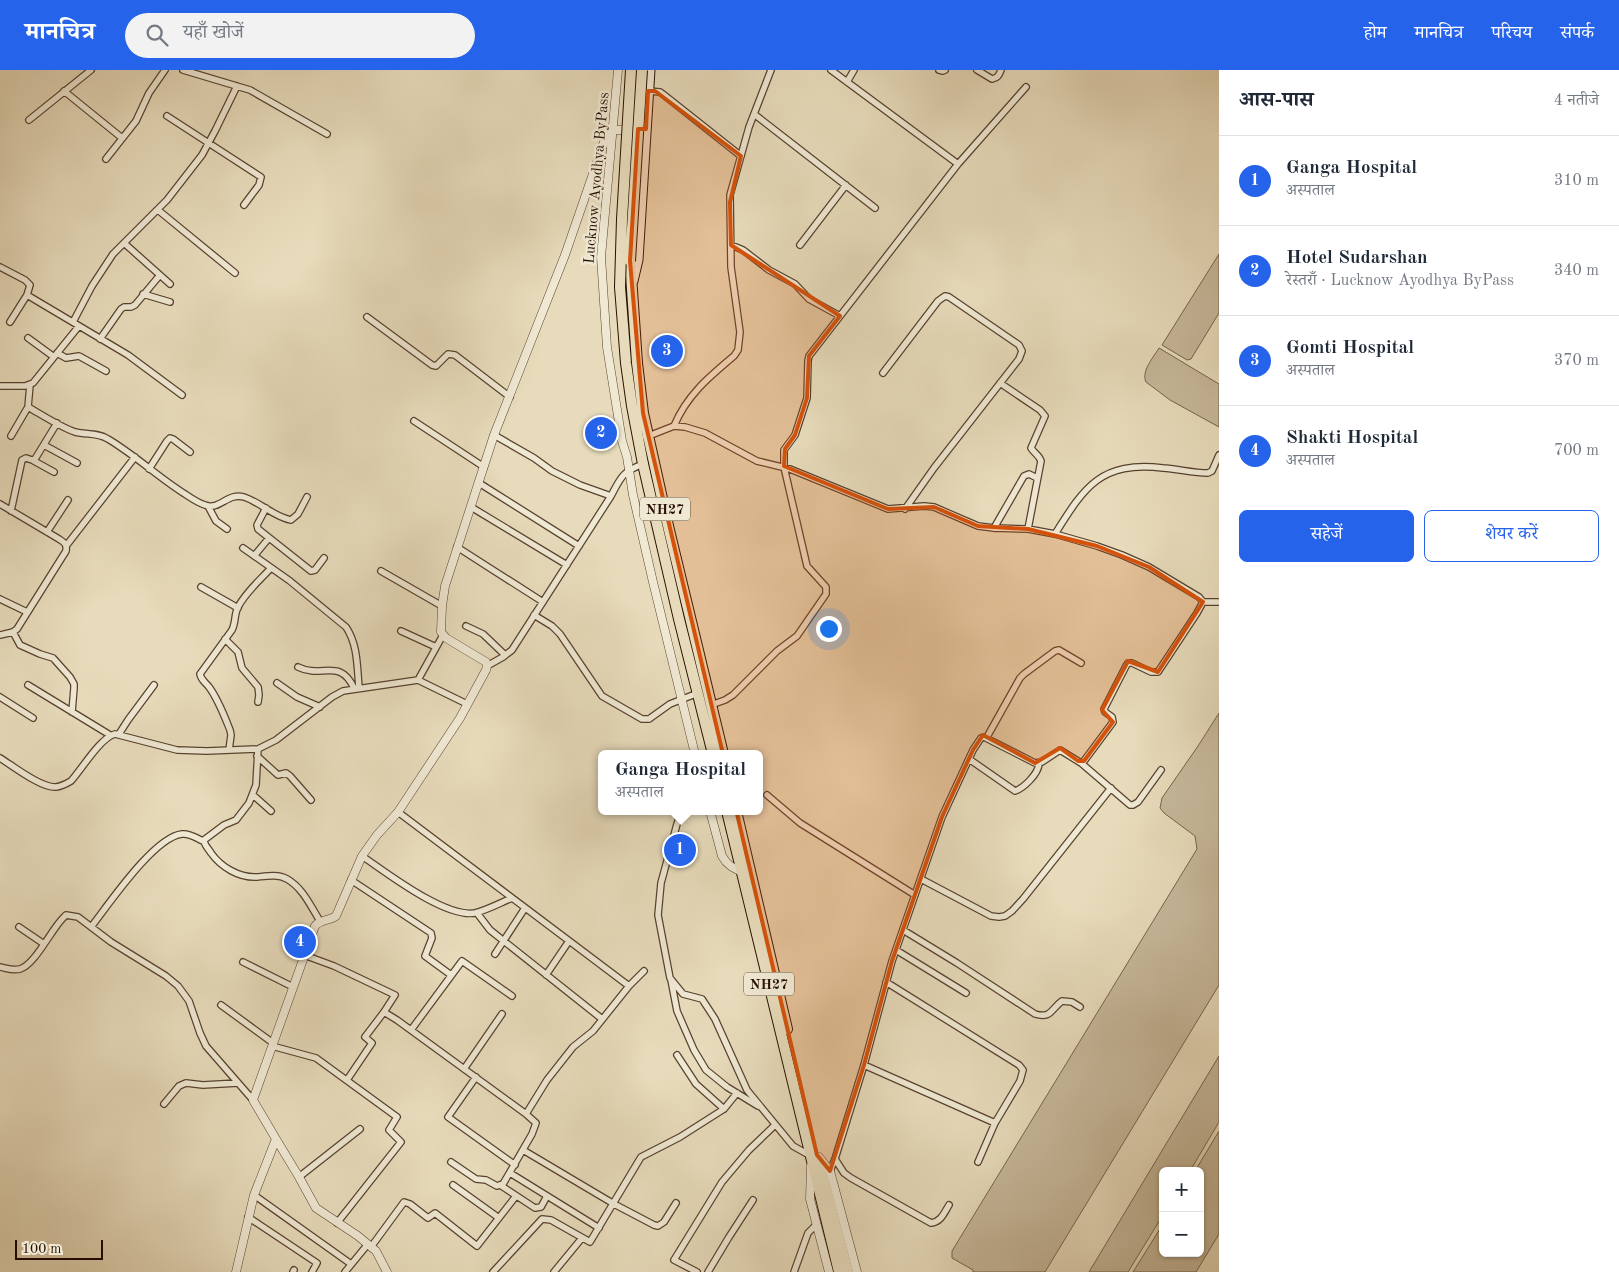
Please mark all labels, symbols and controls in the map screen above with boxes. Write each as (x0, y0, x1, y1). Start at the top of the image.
search box (125, 13, 475, 58)
text: मानचित्र (25, 21, 95, 45)
icon: search (143, 21, 171, 49)
text: यहाँ खोजें (183, 24, 244, 43)
text: होम (1364, 24, 1387, 42)
text: मानचित्र (1415, 24, 1463, 42)
text: परिचय (1491, 24, 1532, 42)
text: संपर्क (1560, 24, 1594, 42)
text: आस-पास (1239, 90, 1314, 111)
street label: Lucknow Ayodhya ByPass (583, 92, 612, 265)
text: 4 नतीजे (1554, 93, 1599, 109)
text: Ganga Hospital (1286, 159, 1417, 178)
text: 1 (1250, 173, 1260, 189)
text: 310 m (1554, 173, 1599, 189)
text: अस्पताल (1286, 183, 1335, 199)
text: Hotel Sudarshan (1286, 249, 1428, 268)
text: 2 (1250, 263, 1260, 279)
text: 340 m (1554, 263, 1599, 279)
text: रेस्तराँ · Lucknow Ayodhya ByPass (1286, 273, 1514, 289)
pin: 3 (651, 332, 683, 370)
text: Gomti Hospital (1286, 339, 1414, 358)
text: 3 (1250, 353, 1260, 369)
text: 370 m (1554, 353, 1599, 369)
text: अस्पताल (1286, 363, 1335, 379)
pin: 2 (585, 414, 617, 452)
text: Shakti Hospital (1286, 429, 1418, 448)
text: 4 (1250, 443, 1260, 459)
text: 700 m (1554, 443, 1599, 459)
text: अस्पताल (1286, 453, 1335, 469)
road number: NH27 (640, 498, 690, 520)
button: सहेजें (1239, 510, 1414, 562)
button: शेयर करें (1424, 510, 1599, 562)
your location (816, 616, 842, 642)
popup (598, 750, 763, 815)
text: Ganga Hospital (615, 761, 746, 780)
text: अस्पताल (615, 785, 664, 801)
pin: 1 (664, 831, 696, 869)
pin: 4 (284, 923, 316, 961)
road number: NH27 (744, 972, 794, 996)
map controls (1159, 1167, 1204, 1257)
button: + (1159, 1167, 1204, 1212)
button: − (1159, 1212, 1204, 1257)
scale bar (15, 1237, 102, 1260)
text: 100 m (22, 1242, 61, 1256)

